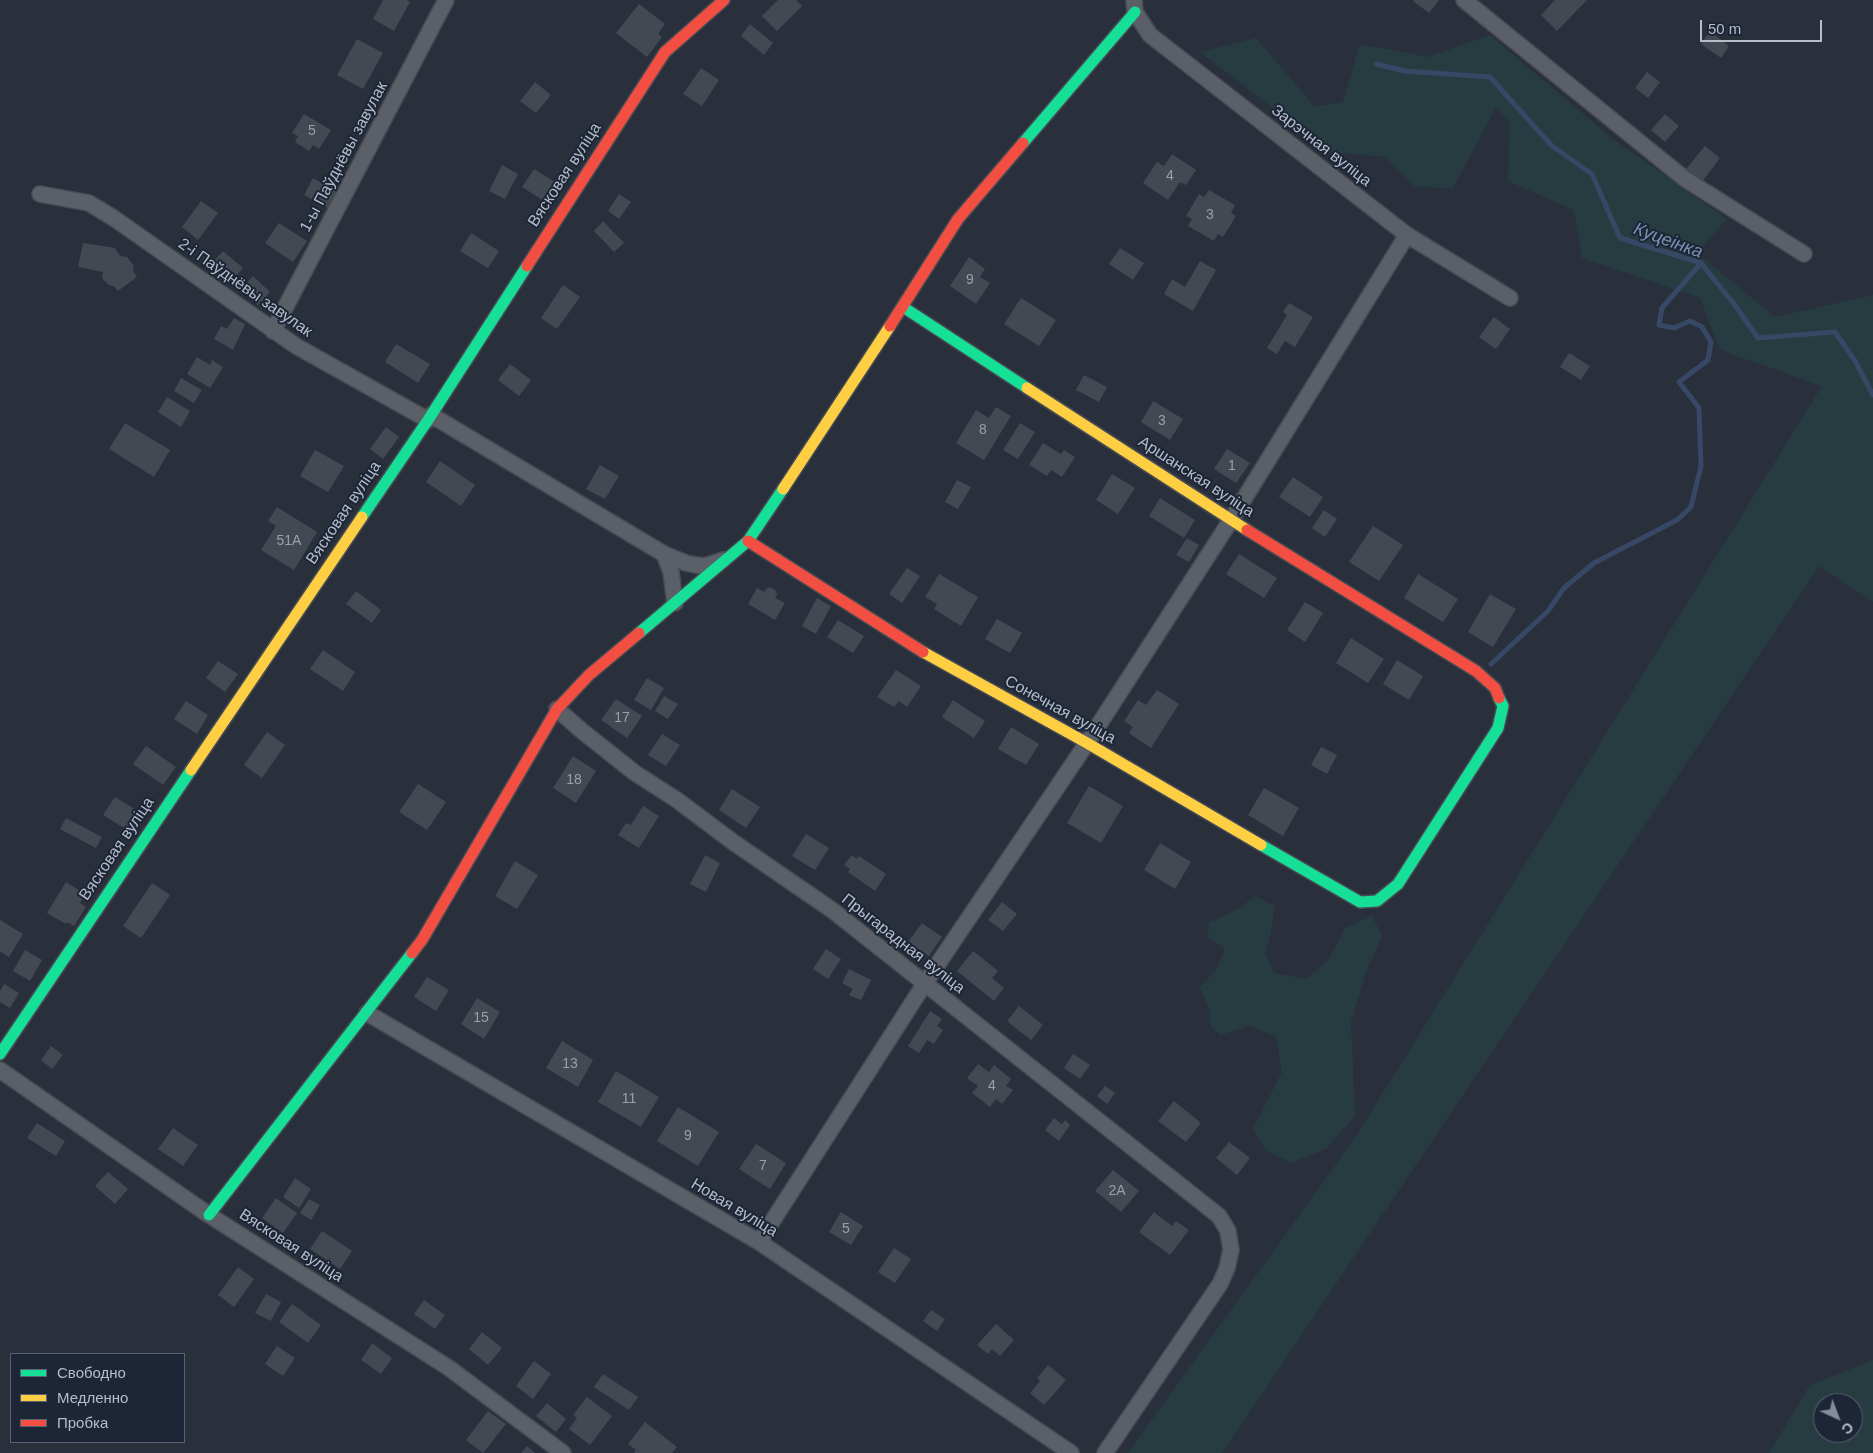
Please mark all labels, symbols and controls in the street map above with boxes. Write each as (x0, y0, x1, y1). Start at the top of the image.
scale bar (1703, 10, 1826, 42)
text: 50 m (1708, 20, 1741, 37)
street label: 1-ы Паўднёвы завулак (296, 79, 392, 235)
street label: Зарэчная вуліца (1267, 101, 1375, 191)
street label: Вясковая вуліца (524, 119, 606, 231)
house number: 5 (308, 123, 316, 139)
house number: 4 (1166, 168, 1174, 184)
house number: 3 (1206, 207, 1214, 223)
water label: Куцеінка (1630, 219, 1706, 263)
street label: 2-і Паўднёвы завулак (174, 234, 316, 342)
house number: 9 (966, 272, 974, 288)
house number: 3 (1158, 413, 1166, 429)
house number: 8 (979, 422, 987, 438)
street label: Аршанская вуліца (1134, 432, 1258, 522)
street label: Вясковая вуліца (302, 458, 386, 568)
house number: 1 (1228, 458, 1236, 474)
house number: 51А (277, 533, 301, 549)
street label: Сонечная вуліца (1001, 672, 1119, 748)
house number: 17 (614, 710, 630, 726)
house number: 18 (566, 772, 582, 788)
street label: Вясковая вуліца (75, 794, 159, 904)
street label: Прыгарадная вуліца (838, 890, 968, 998)
house number: 15 (473, 1010, 489, 1026)
house number: 13 (562, 1056, 578, 1072)
house number: 4 (988, 1078, 996, 1094)
house number: 11 (622, 1091, 636, 1107)
house number: 9 (684, 1128, 692, 1144)
house number: 7 (759, 1158, 767, 1174)
street label: Новая вуліца (687, 1175, 781, 1241)
house number: 2А (1108, 1183, 1126, 1199)
street label: Вясковая вуліца (235, 1205, 347, 1287)
house number: 5 (842, 1221, 850, 1237)
legend (10, 1353, 185, 1443)
text: Свободно (57, 1364, 126, 1381)
text: Медленно (57, 1389, 128, 1406)
north arrow (1813, 1393, 1863, 1443)
text: Пробка (57, 1414, 108, 1431)
text: С (1838, 1419, 1857, 1438)

